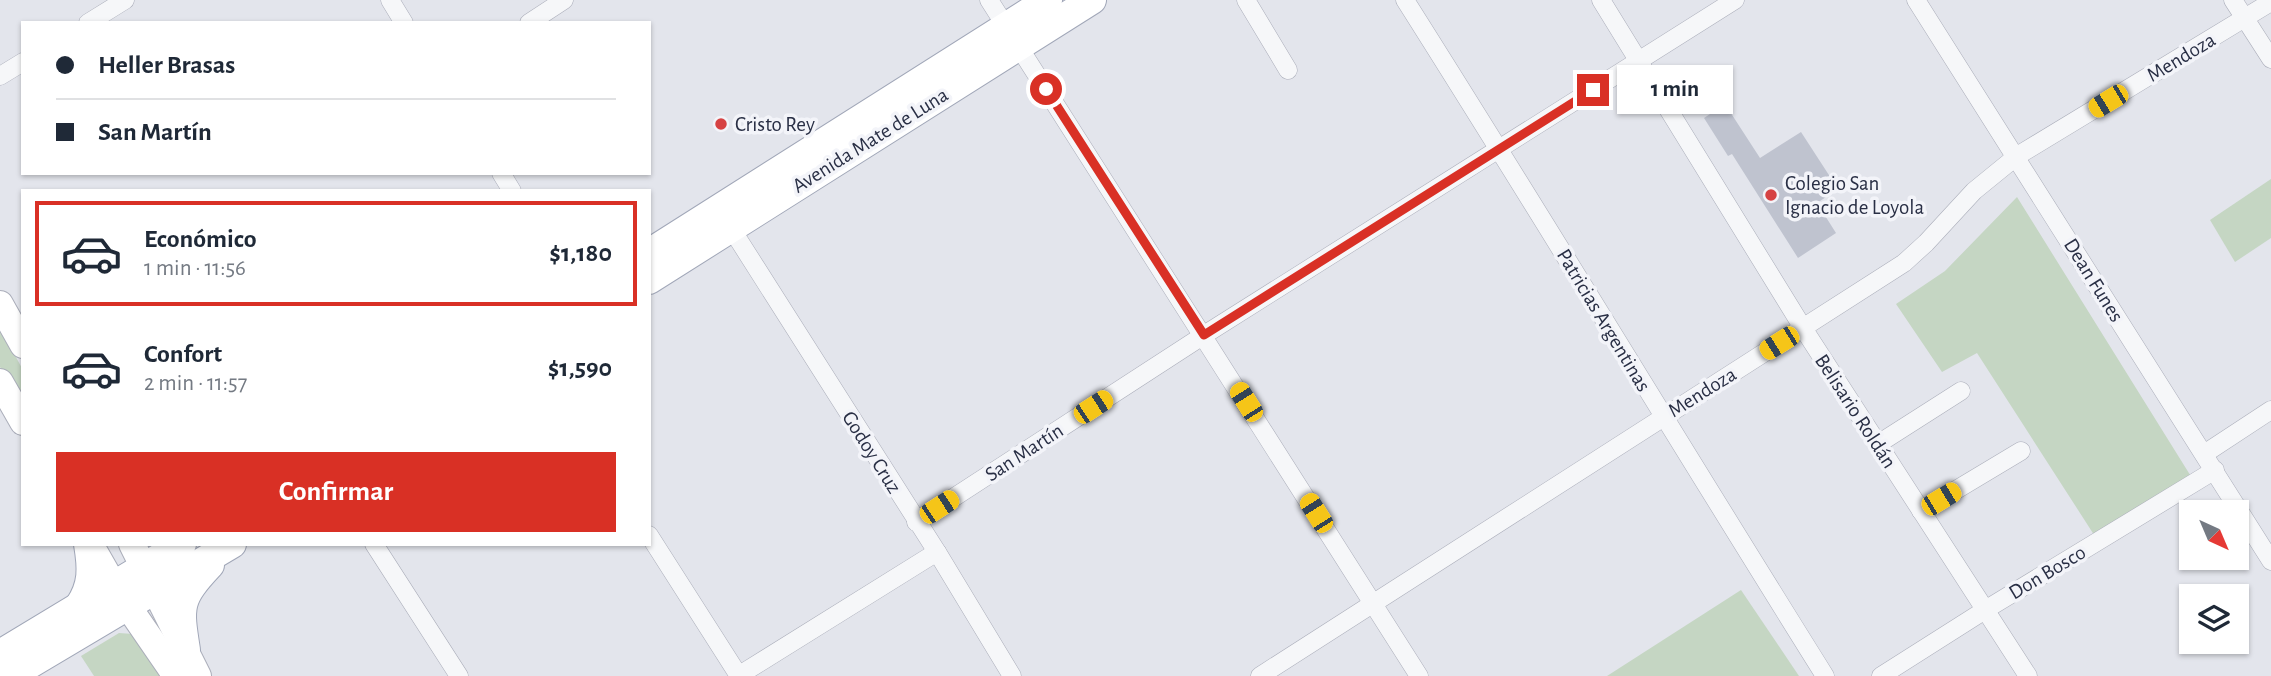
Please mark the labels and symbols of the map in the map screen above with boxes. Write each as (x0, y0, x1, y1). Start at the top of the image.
street label: Mendoza (2143, 29, 2219, 86)
callout: 1 min (1618, 66, 1733, 114)
route start (1030, 73, 1062, 105)
route end (1577, 74, 1609, 106)
car (2085, 81, 2132, 121)
street label: Avenida Mate de Luna (789, 84, 952, 197)
place label: Cristo Rey (735, 114, 815, 135)
marker: Cristo Rey (713, 116, 729, 132)
place label: Colegio San Ignacio de Loyola (1785, 173, 1924, 218)
marker: Colegio San Ignacio de Loyola (1763, 187, 1779, 203)
street label: Dean Funes (2060, 235, 2127, 326)
street label: Patricias Argentinas (1553, 245, 1654, 395)
car (1756, 323, 1803, 363)
street label: Belisario Roldán (1811, 350, 1900, 472)
street label: Mendoza (1665, 363, 1740, 421)
car (1226, 379, 1267, 425)
car (1070, 387, 1117, 427)
street label: Godoy Cruz (838, 407, 905, 497)
street label: San Martín (981, 420, 1067, 485)
car (1918, 479, 1965, 519)
car (916, 487, 963, 527)
car (1296, 490, 1337, 536)
north arrow (2179, 500, 2249, 570)
street label: Don Bosco (2005, 541, 2089, 603)

